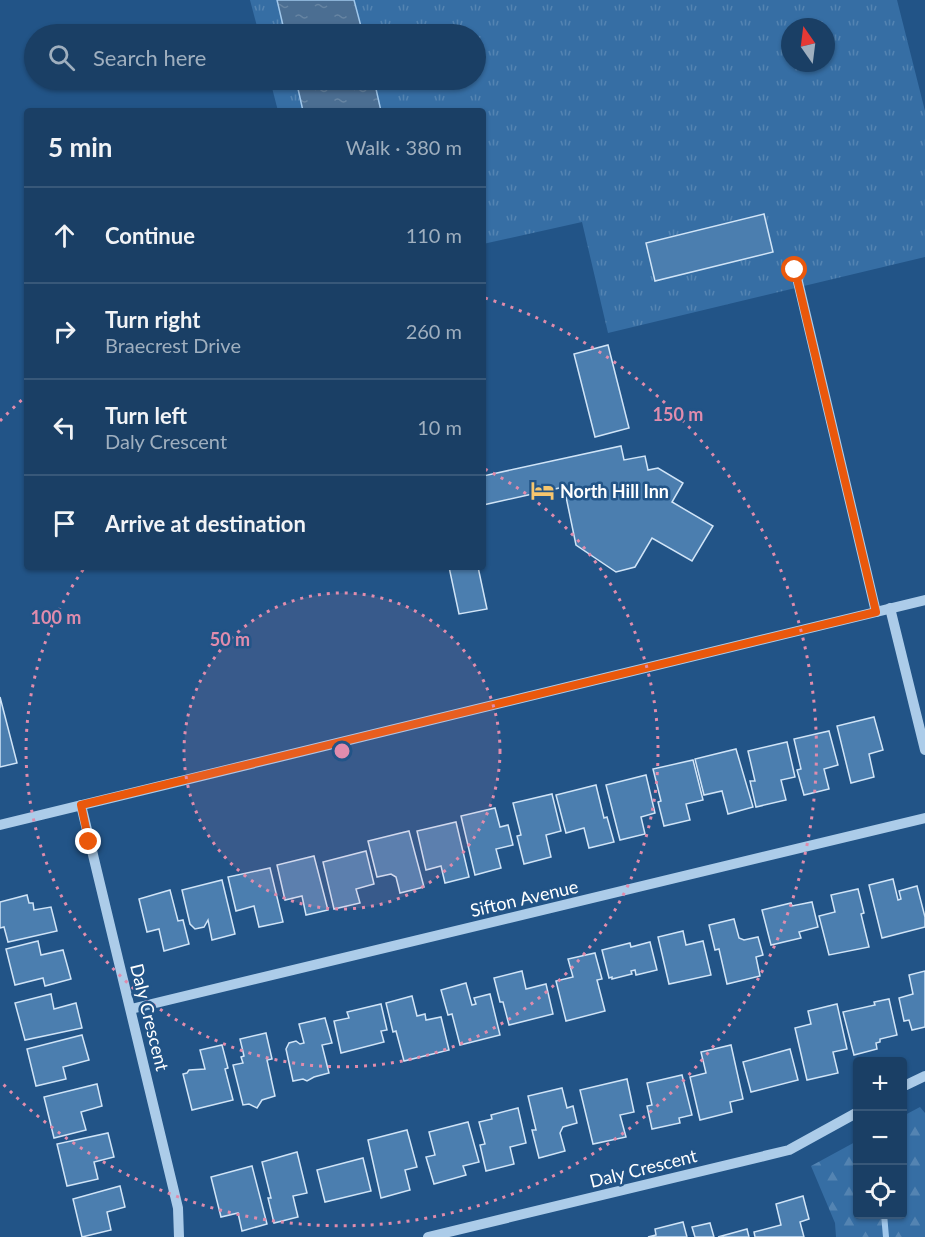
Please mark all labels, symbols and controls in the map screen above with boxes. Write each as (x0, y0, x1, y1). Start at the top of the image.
north arrow (781, 18, 835, 72)
search box (24, 24, 486, 90)
icon: search (45, 41, 78, 74)
text: Search here (93, 44, 206, 71)
text: 5 min (48, 131, 112, 163)
text: Walk · 380 m (346, 135, 462, 159)
icon: ahead (48, 219, 81, 252)
text: Continue (105, 222, 195, 249)
text: 110 m (406, 223, 462, 247)
route start (781, 256, 807, 282)
text: Turn right (105, 306, 200, 333)
icon: right (48, 315, 81, 348)
text: 260 m (406, 319, 462, 343)
text: Braecrest Drive (105, 333, 241, 357)
text: Turn left (105, 402, 187, 429)
text: 150 m (653, 403, 703, 425)
icon: left (48, 411, 81, 444)
text: 10 m (417, 415, 462, 439)
text: Daly Crescent (105, 429, 227, 453)
hotel icon: North Hill Inn (529, 478, 555, 504)
place label: North Hill Inn (560, 480, 669, 502)
icon: arrive (48, 507, 81, 540)
text: Arrive at destination (105, 510, 306, 537)
text: 100 m (31, 606, 81, 628)
text: 50 m (210, 628, 250, 650)
centre of rings (332, 741, 352, 761)
route end (75, 828, 101, 854)
street label: Sifton Avenue (468, 875, 580, 921)
street label: Daly Crescent (126, 961, 174, 1073)
map controls (853, 1057, 907, 1219)
button: + (853, 1057, 907, 1111)
button: − (853, 1111, 907, 1165)
street label: Daly Crescent (587, 1144, 699, 1192)
button: locate (853, 1165, 907, 1219)

